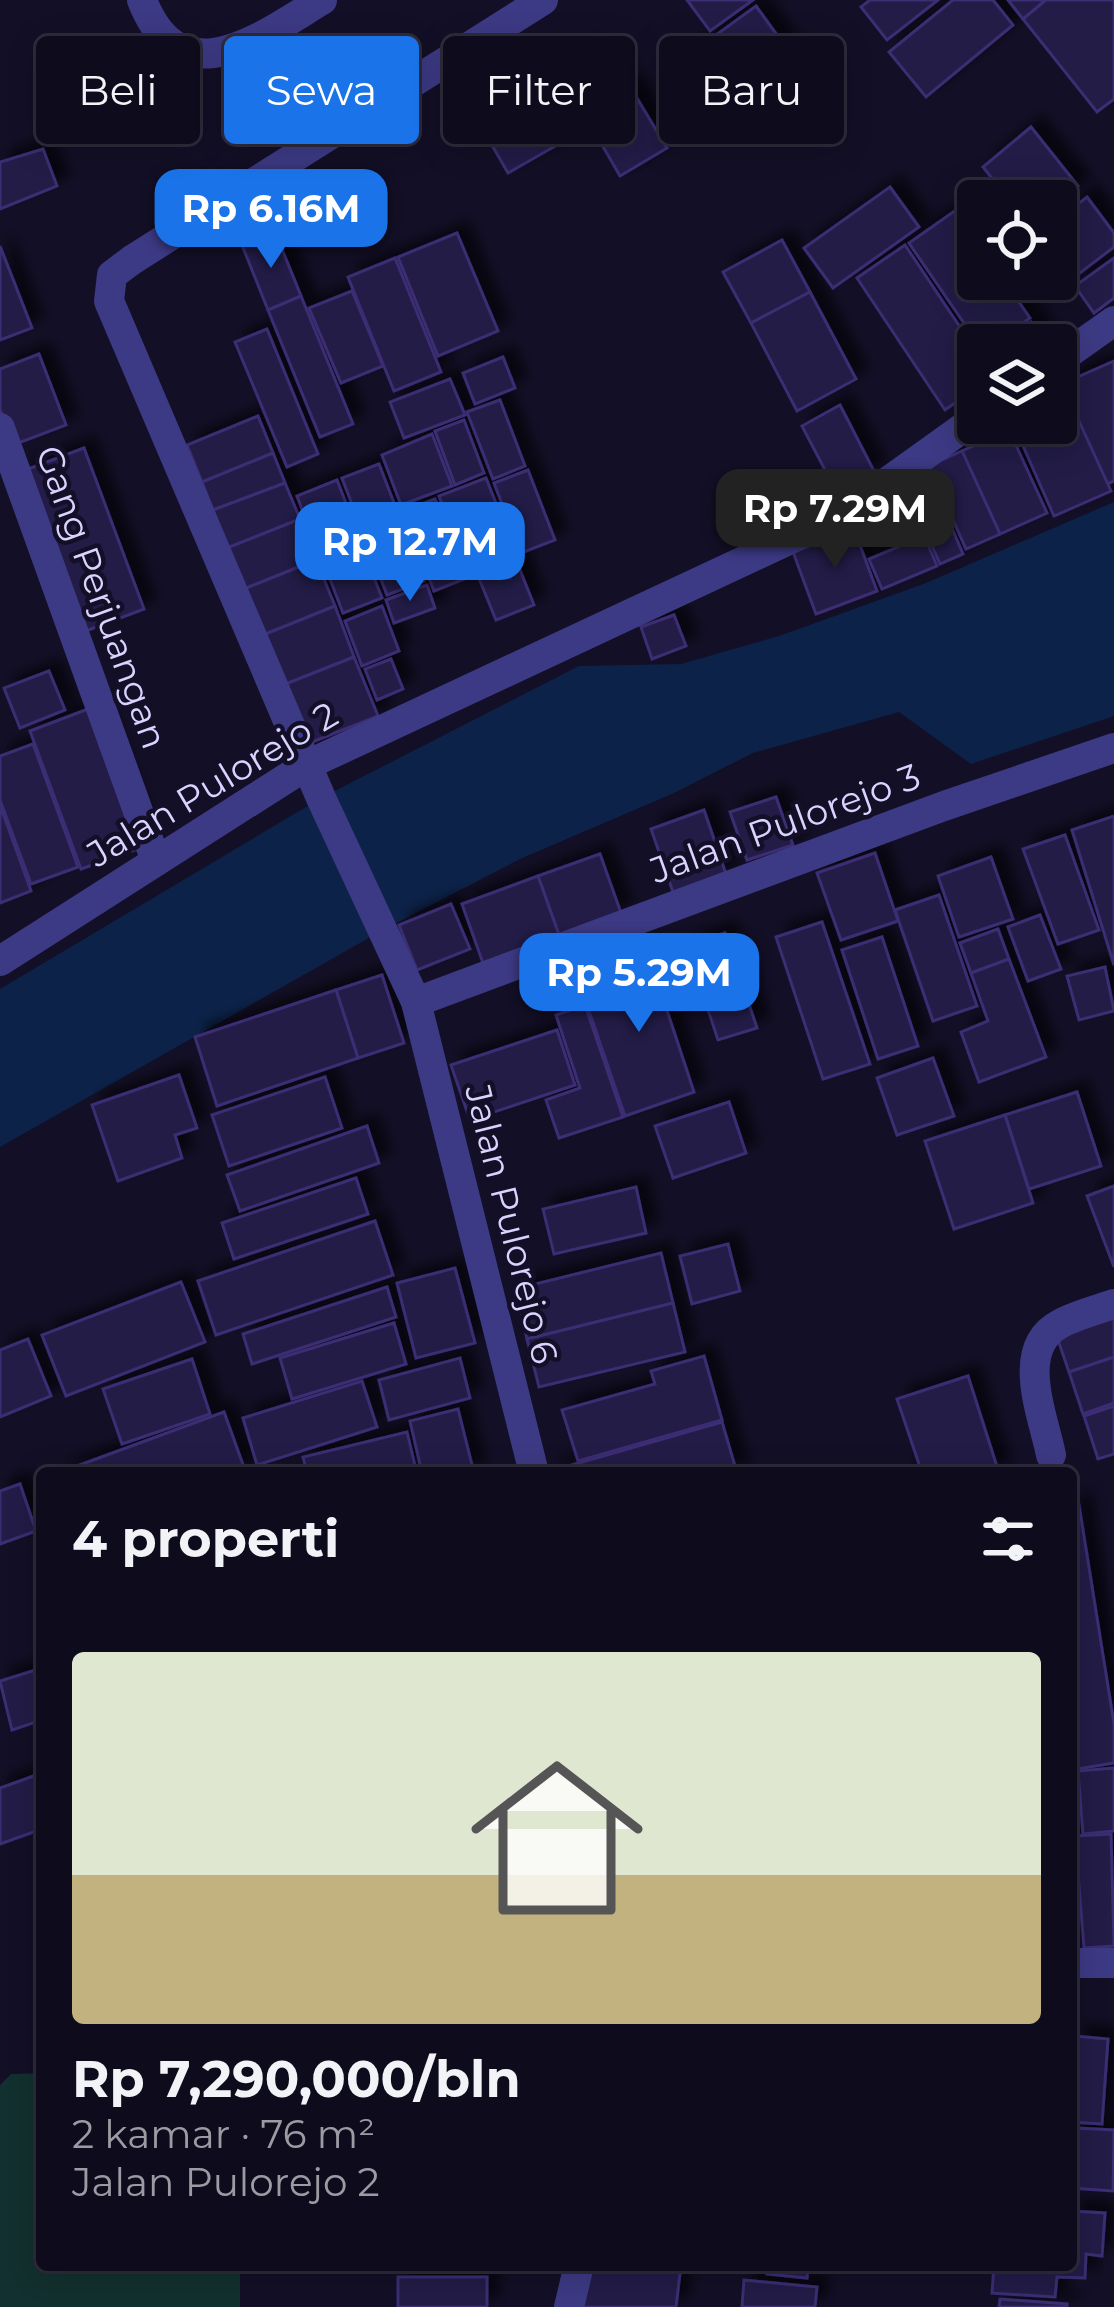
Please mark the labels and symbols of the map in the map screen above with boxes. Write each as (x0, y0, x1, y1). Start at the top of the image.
pin: Rp 6.16M (147, 169, 395, 271)
street label: Gang Perjuangan (27, 440, 177, 754)
pin: Rp 7.29M (711, 469, 959, 571)
pin: Rp 12.7M (286, 502, 534, 604)
street label: Jalan Pulorejo 2 (78, 692, 345, 877)
street label: Jalan Pulorejo 3 (643, 754, 926, 893)
pin: Rp 5.29M (515, 933, 763, 1035)
street label: Jalan Pulorejo 6 (456, 1079, 568, 1368)

